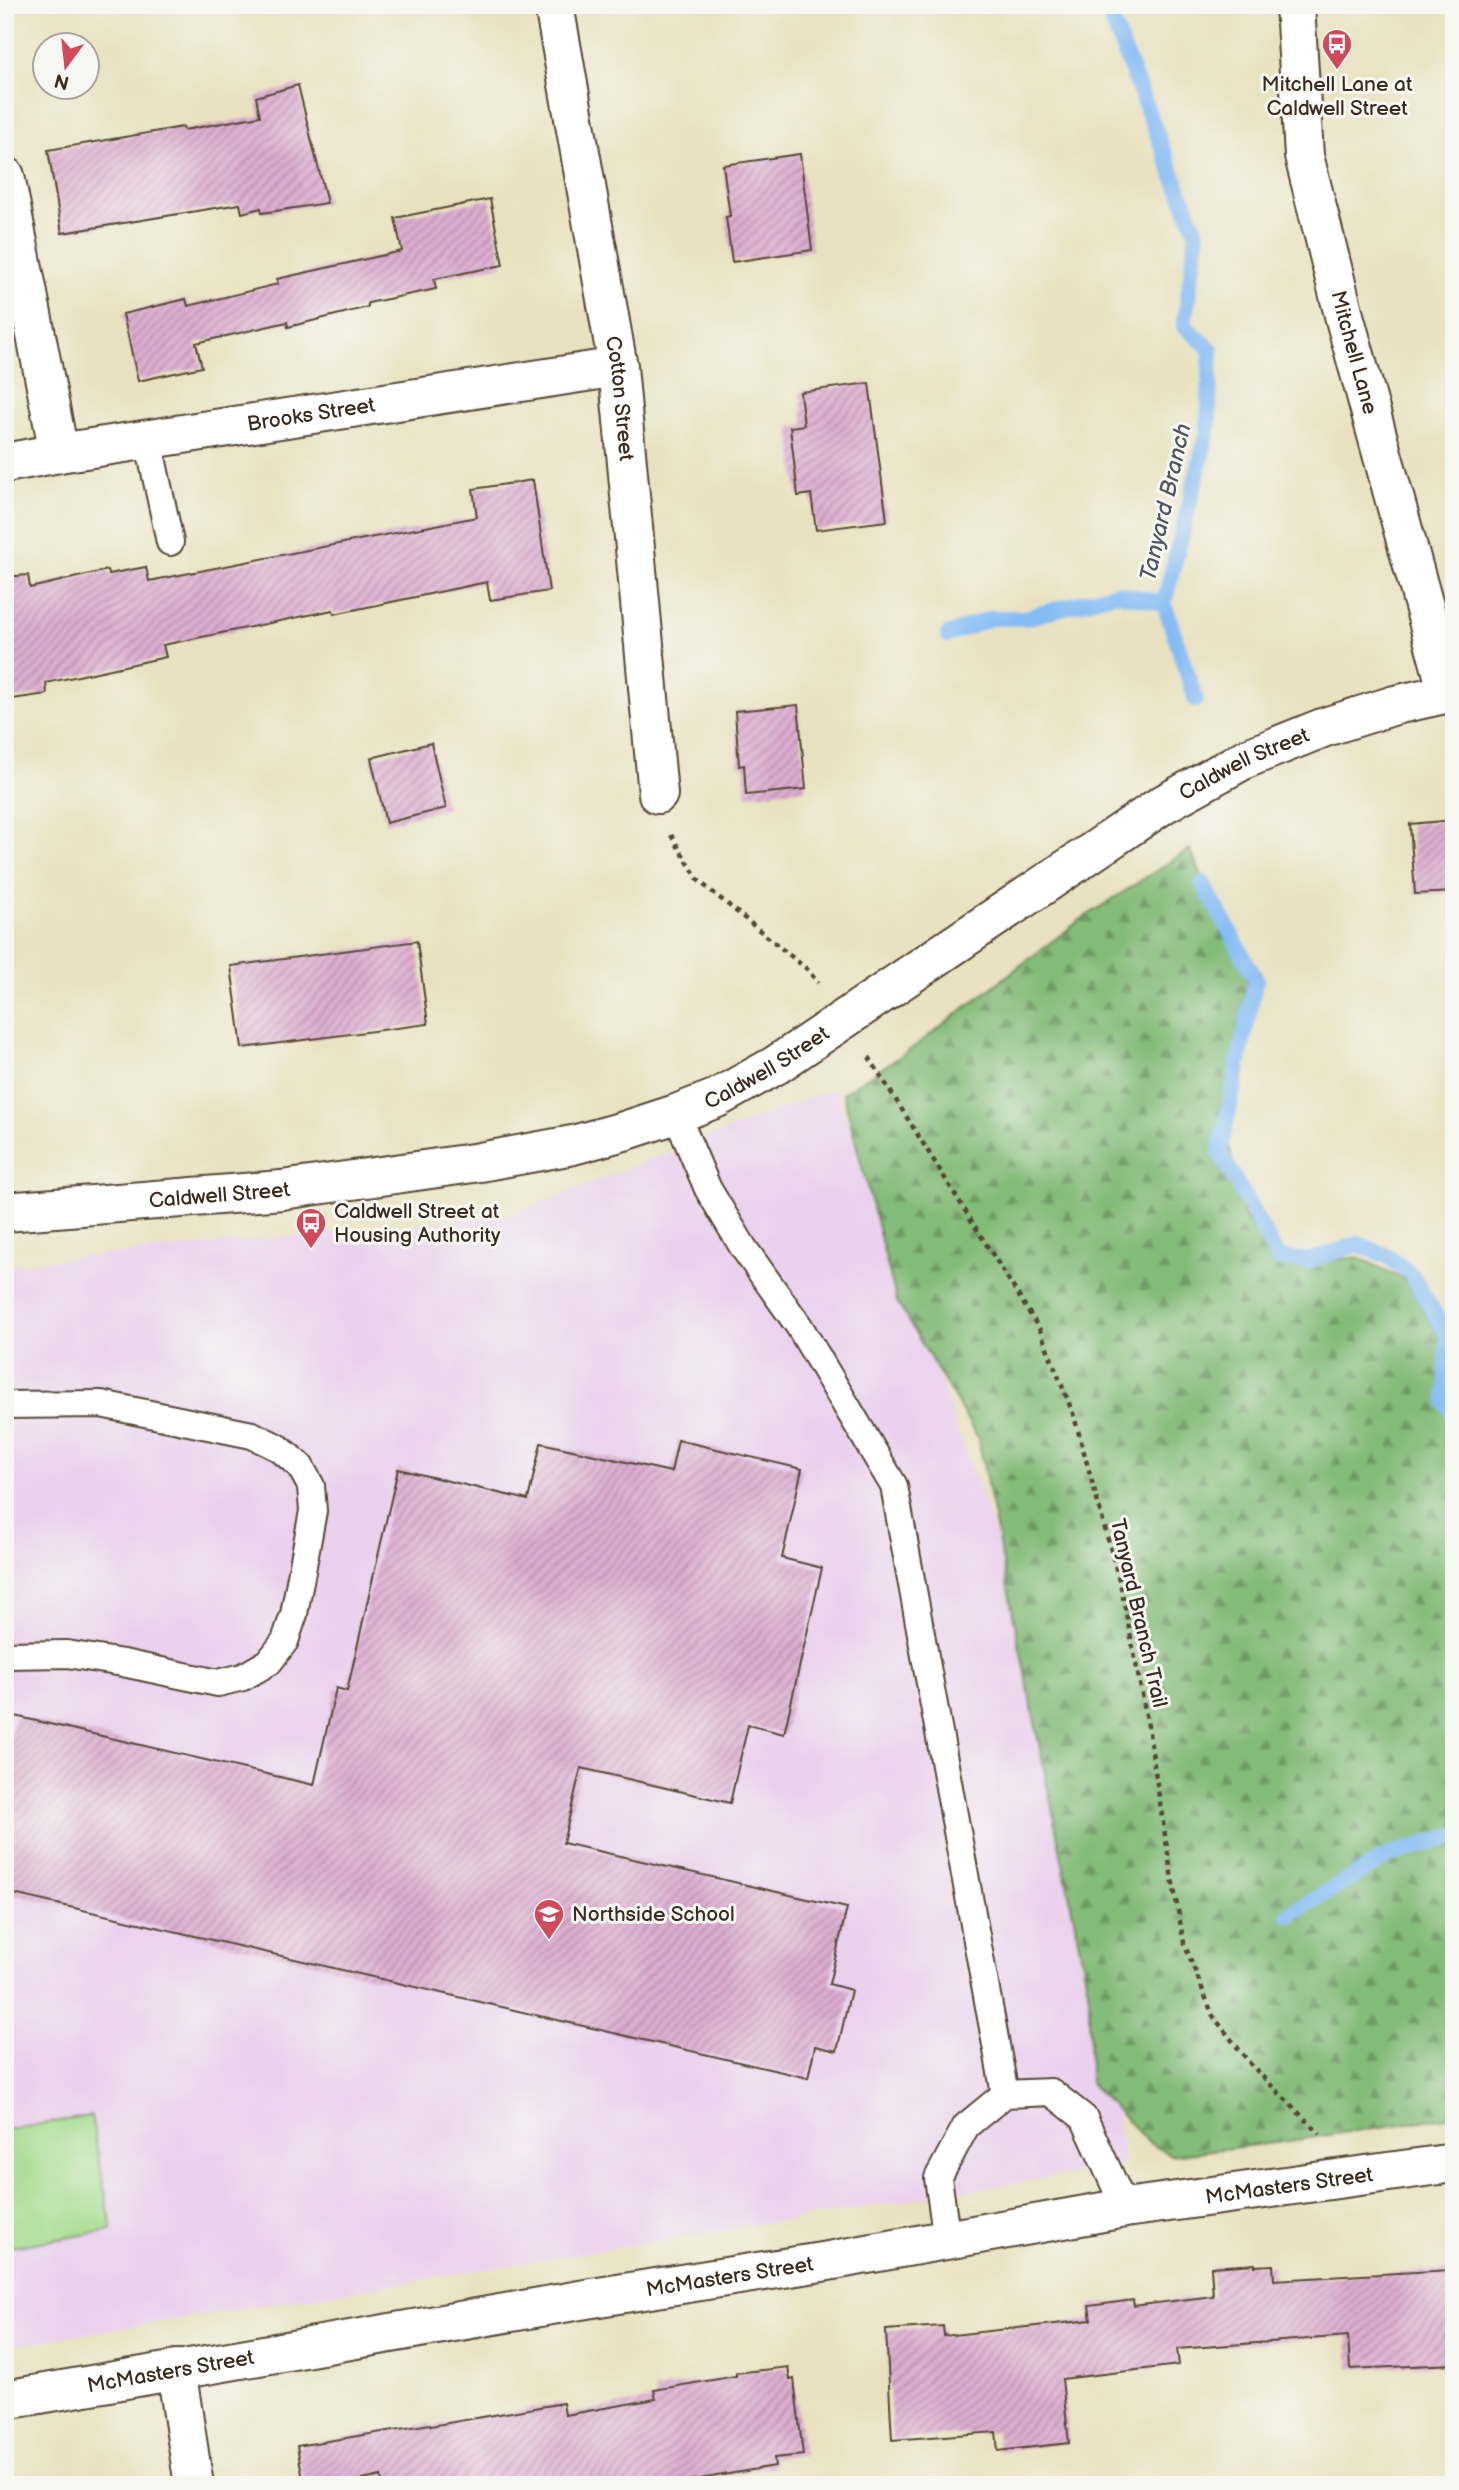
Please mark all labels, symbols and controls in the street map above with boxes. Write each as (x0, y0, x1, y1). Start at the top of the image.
bus stop icon: Mitchell Lane at Caldwell Street (1320, 27, 1354, 71)
north arrow (32, 32, 102, 102)
text: N (52, 68, 72, 94)
place label: Mitchell Lane at Caldwell Street (1262, 72, 1413, 121)
street label: Mitchell Lane (1325, 288, 1383, 417)
street label: Cotton Street (600, 334, 639, 463)
street label: Brooks Street (245, 392, 377, 437)
water label: Tanyard Branch (1134, 420, 1198, 584)
street label: Caldwell Street (1175, 722, 1313, 806)
street label: Caldwell Street (701, 1021, 834, 1115)
street label: Caldwell Street (148, 1177, 292, 1214)
place label: Caldwell Street at Housing Authority (334, 1199, 501, 1248)
bus stop icon: Caldwell Street at Housing Authority (294, 1206, 328, 1250)
street label: Tanyard Branch Trail (1105, 1516, 1172, 1710)
school or university icon: Northside School (532, 1897, 566, 1941)
place label: Northside School (572, 1902, 735, 1927)
street label: McMasters Street (1204, 2162, 1375, 2210)
street label: McMasters Street (644, 2251, 816, 2302)
street label: McMasters Street (85, 2345, 257, 2399)

